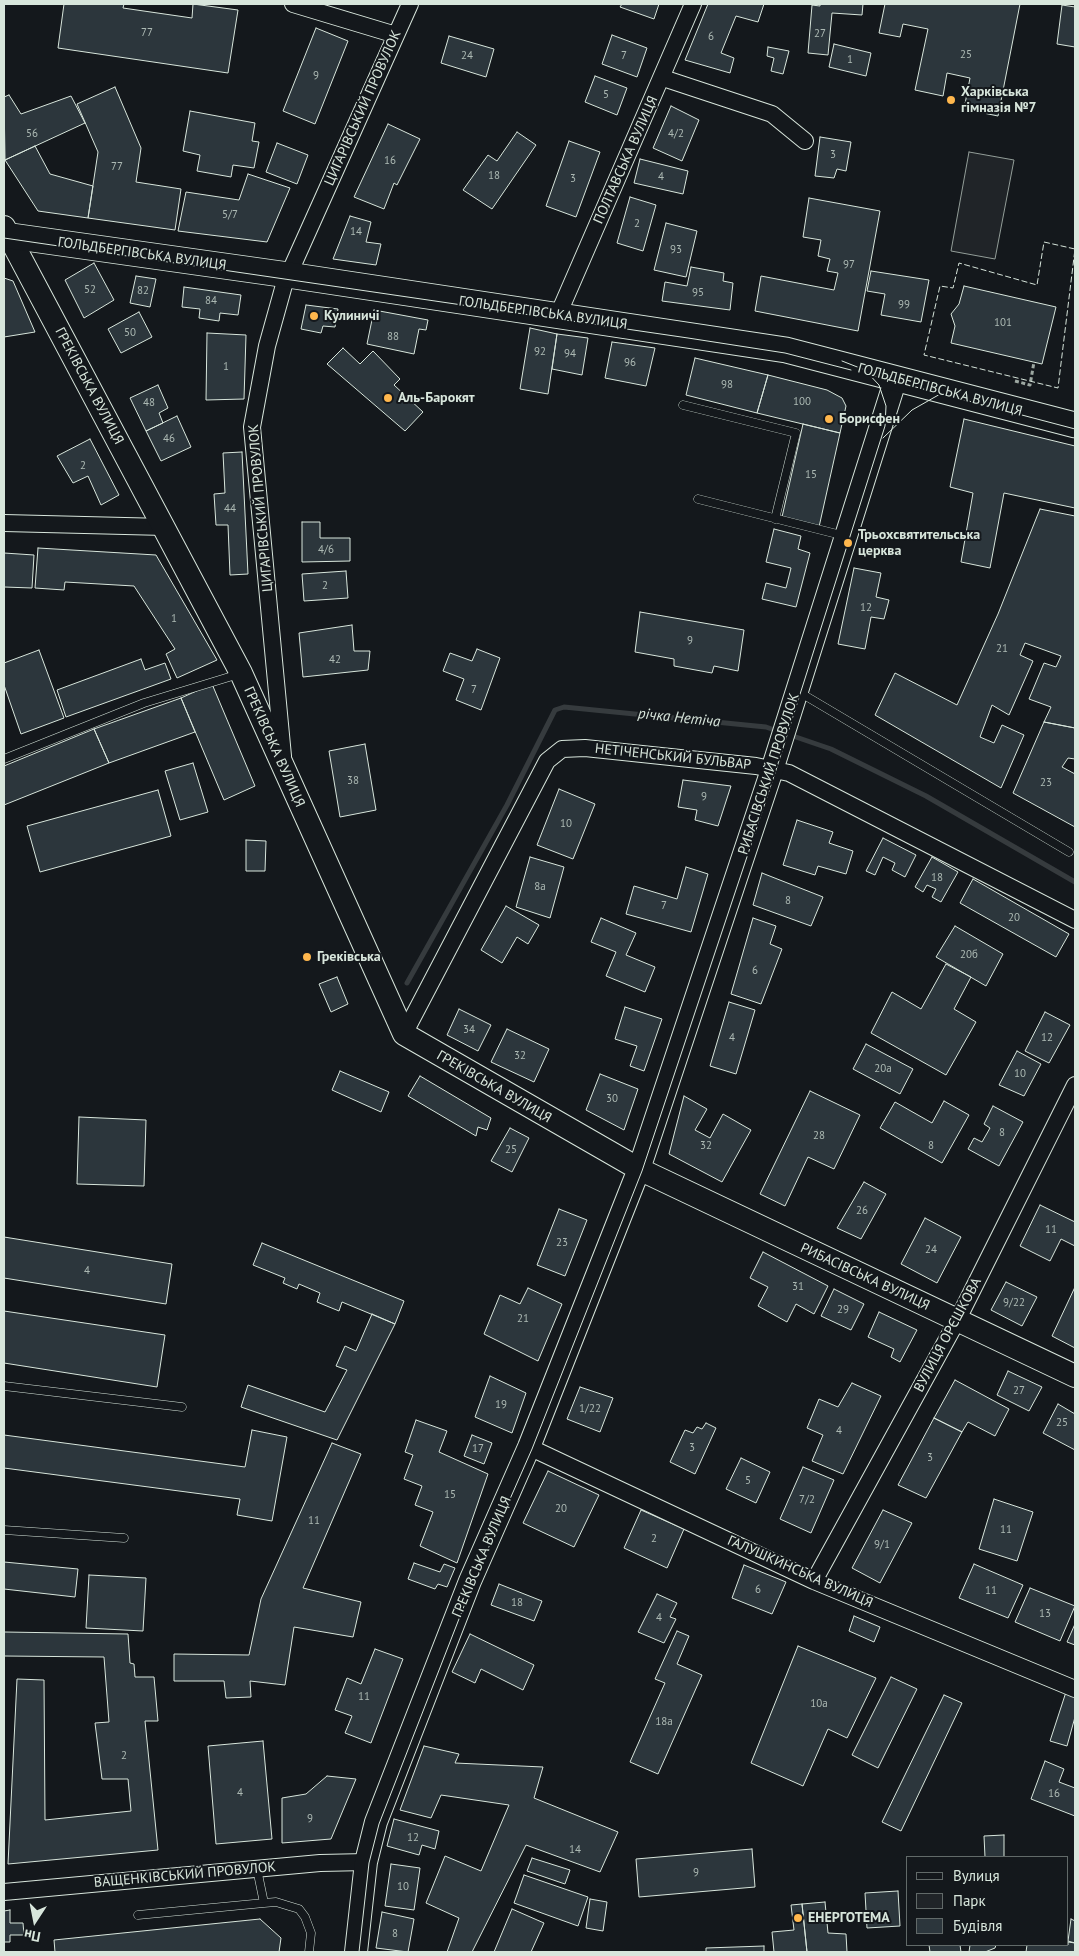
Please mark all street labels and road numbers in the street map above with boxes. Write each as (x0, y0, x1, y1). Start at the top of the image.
street label: ЦИГАРІВСЬКИЙ ПРОВУЛОК (321, 28, 405, 188)
street label: ПОЛТАВСЬКА ВУЛИЦЯ (590, 93, 662, 227)
street label: ГОЛЬДБЕРГІВСЬКА ВУЛИЦЯ (57, 234, 227, 274)
street label: ГОЛЬДБЕРГІВСЬКА ВУЛИЦЯ (458, 293, 628, 333)
street label: ГРЕКІВСЬКА ВУЛИЦЯ (51, 325, 127, 447)
street label: ГОЛЬДБЕРГІВСЬКА ВУЛИЦЯ (856, 360, 1024, 420)
street label: ЦИГАРІВСЬКИЙ ПРОВУЛОК (245, 423, 277, 593)
street label: ГРЕКІВСЬКА ВУЛИЦЯ (240, 684, 308, 810)
street label: РИБАСІВСЬКИЙ ПРОВУЛОК (735, 691, 803, 857)
street label: НЕТІЧЕНСЬКИЙ БУЛЬВАР (594, 740, 752, 774)
street label: ГРЕКІВСЬКА ВУЛИЦЯ (434, 1047, 554, 1127)
street label: РИБАСІВСЬКА ВУЛИЦЯ (798, 1240, 932, 1314)
street label: ВУЛИЦЯ ОРЄШКОВА (911, 1275, 985, 1395)
street label: ГРЕКІВСЬКА ВУЛИЦЯ (449, 1494, 515, 1620)
street label: ГАЛУШКИНСЬКА ВУЛИЦЯ (725, 1532, 875, 1612)
street label: ВАЩЕНКІВСЬКИЙ ПРОВУЛОК (93, 1859, 277, 1891)

